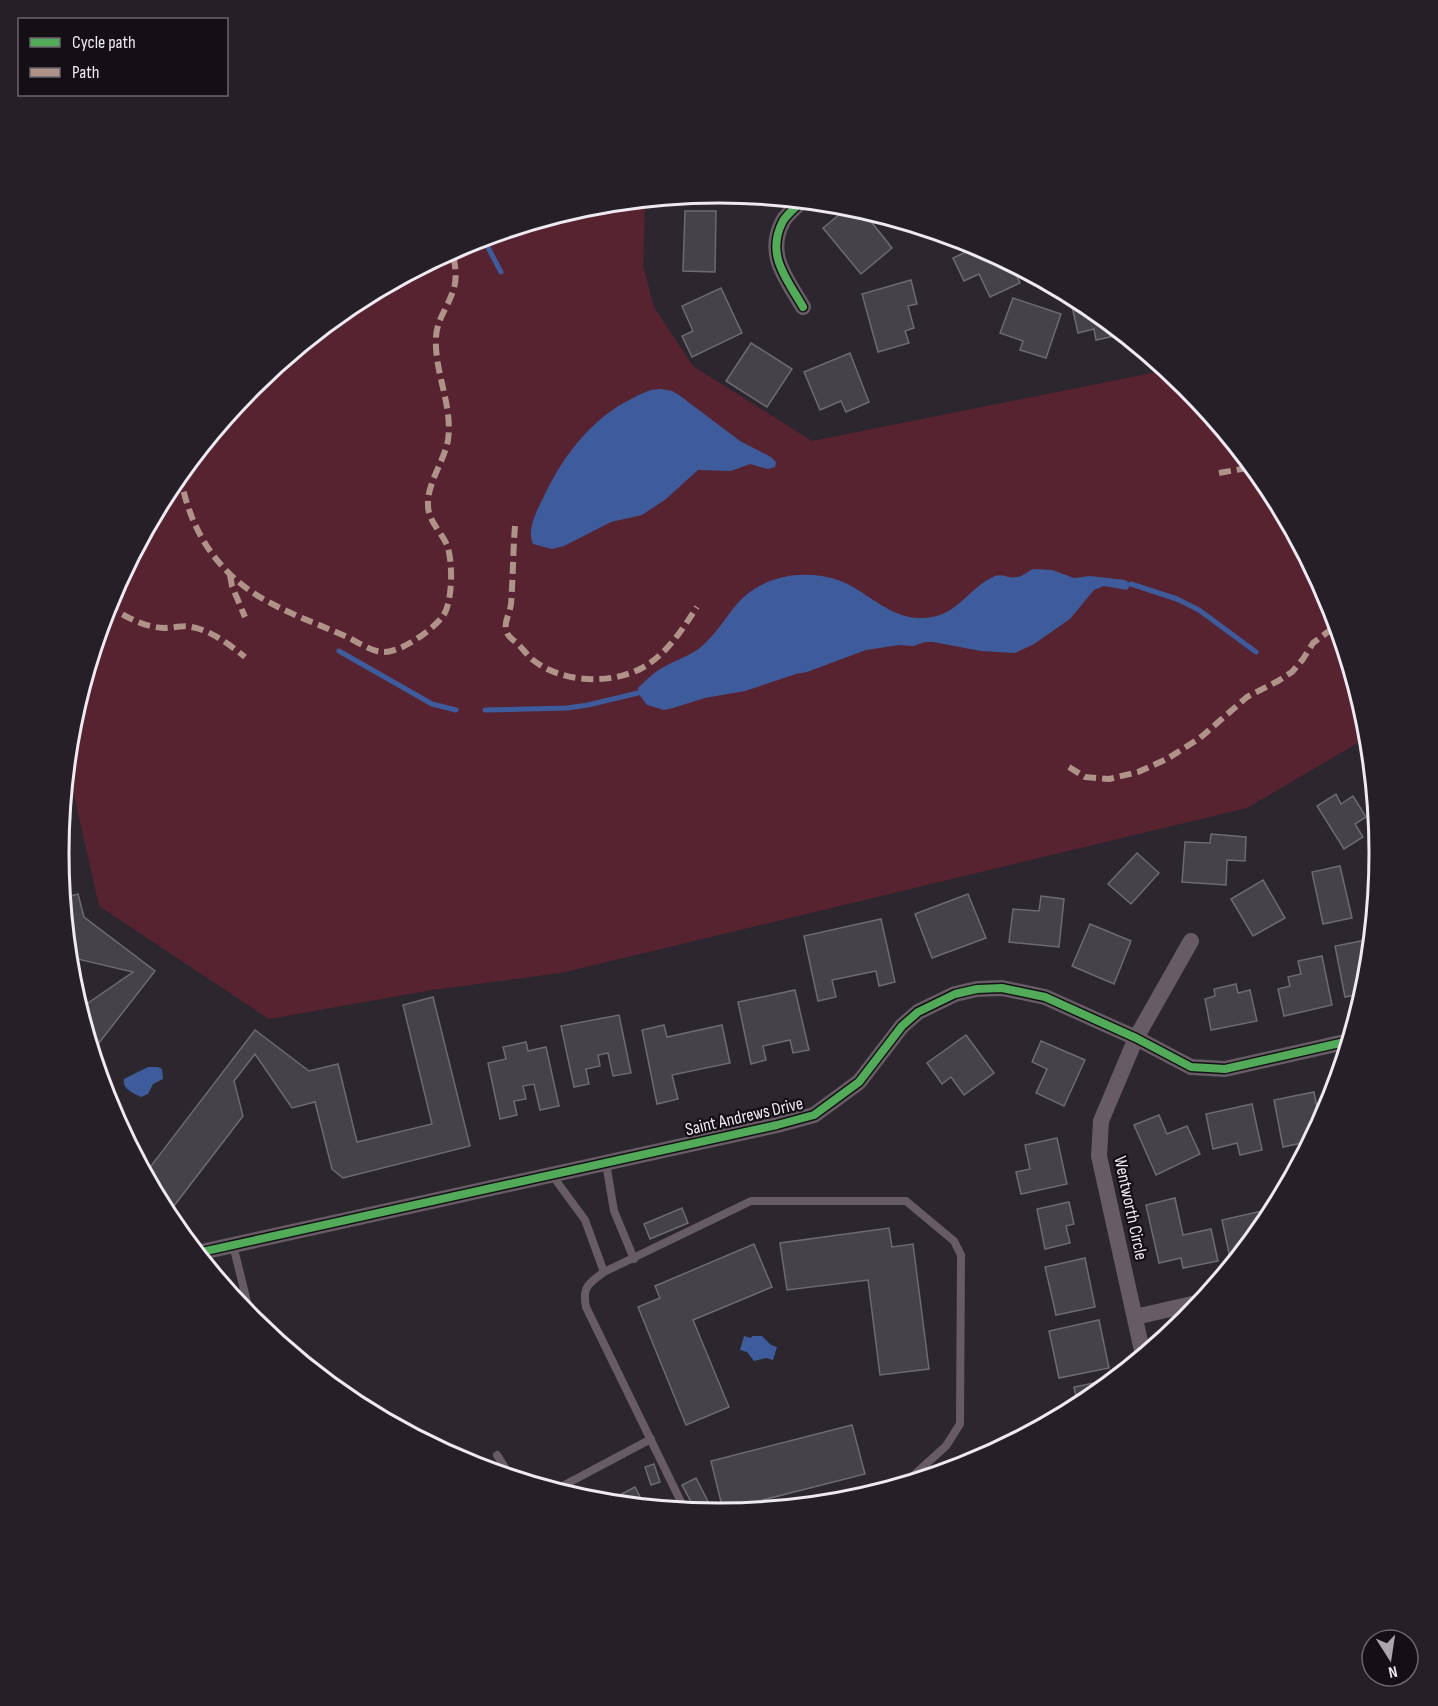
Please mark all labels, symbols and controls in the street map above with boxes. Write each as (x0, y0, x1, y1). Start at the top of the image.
legend (18, 18, 228, 96)
text: Cycle path (72, 32, 136, 53)
text: Path (72, 62, 100, 83)
street label: Saint Andrews Drive (683, 1093, 805, 1140)
street label: Wentworth Circle (1109, 1154, 1152, 1262)
north arrow (1360, 1628, 1420, 1688)
text: N (1387, 1661, 1399, 1681)

